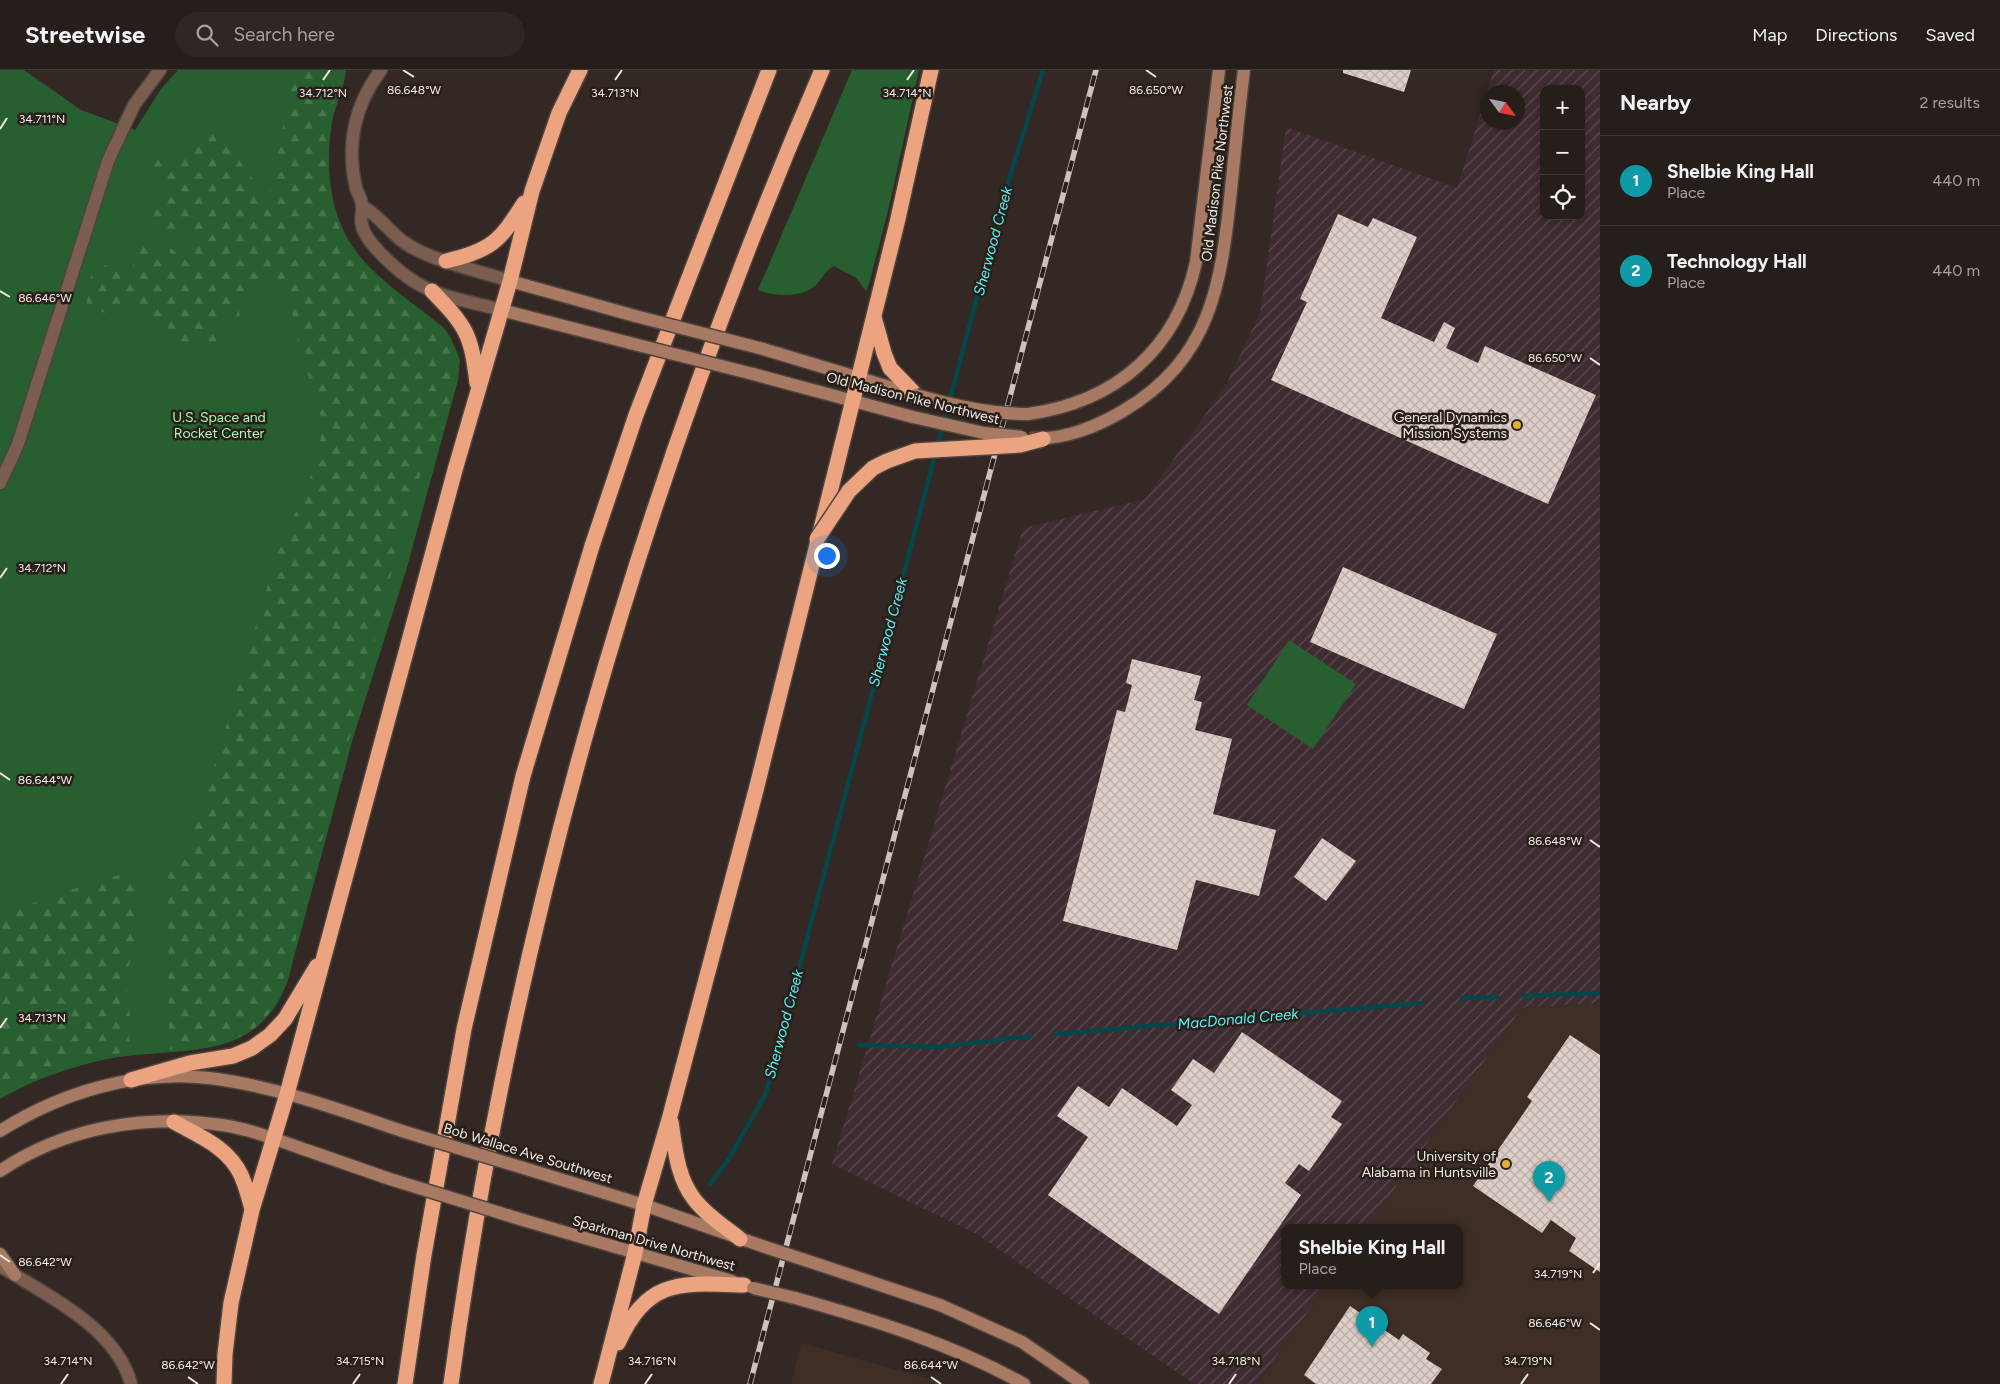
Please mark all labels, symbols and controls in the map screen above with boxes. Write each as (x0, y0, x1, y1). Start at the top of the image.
search box (175, 12, 525, 57)
text: Streetwise (25, 20, 145, 49)
icon: search (193, 21, 221, 49)
text: Search here (233, 23, 335, 46)
text: Map (1752, 24, 1787, 46)
text: Directions (1815, 24, 1897, 46)
text: Saved (1925, 24, 1975, 46)
text: 86.648°W (387, 83, 442, 97)
text: 86.650°W (1129, 83, 1183, 97)
street label: Old Madison Pike Northwest (1198, 84, 1237, 262)
north arrow (1480, 85, 1525, 130)
map controls (1540, 85, 1585, 220)
button: + (1540, 85, 1585, 130)
text: 34.712°N (299, 86, 347, 100)
text: 34.713°N (591, 86, 639, 100)
text: 34.714°N (882, 86, 932, 100)
text: Nearby (1620, 90, 1691, 115)
text: 2 results (1920, 93, 1980, 112)
text: 34.711°N (19, 112, 65, 126)
button: − (1540, 130, 1585, 175)
text: Shelbie King Hall (1667, 160, 1814, 183)
text: 1 (1633, 171, 1639, 190)
text: 440 m (1932, 171, 1980, 190)
button: locate (1540, 175, 1585, 220)
text: Place (1667, 183, 1705, 202)
water label: Sherwood Creek (970, 184, 1016, 297)
text: Technology Hall (1667, 250, 1807, 273)
text: 2 (1631, 261, 1641, 280)
text: 440 m (1932, 261, 1980, 280)
text: Place (1667, 273, 1705, 292)
text: 86.646°W (18, 291, 72, 305)
text: 86.650°W (1528, 351, 1582, 365)
street label: Old Madison Pike Northwest (824, 369, 1001, 428)
park label: U.S. Space and Rocket Center (172, 409, 266, 442)
place label: General Dynamics Mission Systems (1394, 409, 1507, 442)
marker: General Dynamics Mission Systems (1511, 419, 1523, 431)
your location (814, 543, 840, 569)
text: 34.712°N (18, 561, 66, 575)
water label: Sherwood Creek (865, 575, 911, 688)
text: 86.644°W (18, 773, 73, 787)
text: 86.648°W (1528, 834, 1583, 848)
water label: Sherwood Creek (761, 967, 807, 1080)
water label: MacDonald Creek (1177, 1005, 1300, 1033)
text: 34.713°N (18, 1011, 66, 1025)
street label: Bob Wallace Ave Southwest (441, 1120, 614, 1187)
place label: University of Alabama in Huntsville (1362, 1148, 1497, 1181)
marker: University of Alabama in Huntsville (1500, 1158, 1512, 1170)
pin: 2 (1533, 1161, 1565, 1202)
street label: Sparkman Drive Northwest (570, 1212, 737, 1275)
popup (1281, 1224, 1463, 1289)
text: Shelbie King Hall (1298, 1236, 1446, 1259)
text: 86.642°W (18, 1255, 72, 1269)
text: Place (1298, 1259, 1337, 1278)
text: 34.719°N (1534, 1267, 1582, 1281)
pin: 1 (1356, 1306, 1388, 1347)
text: 86.646°W (1528, 1316, 1582, 1330)
text: 34.714°N (43, 1354, 93, 1368)
text: 34.715°N (336, 1354, 384, 1368)
text: 34.716°N (628, 1354, 676, 1368)
text: 34.718°N (1212, 1354, 1260, 1368)
text: 34.719°N (1504, 1354, 1552, 1368)
text: 86.642°W (161, 1358, 215, 1372)
text: 86.644°W (904, 1358, 959, 1372)

